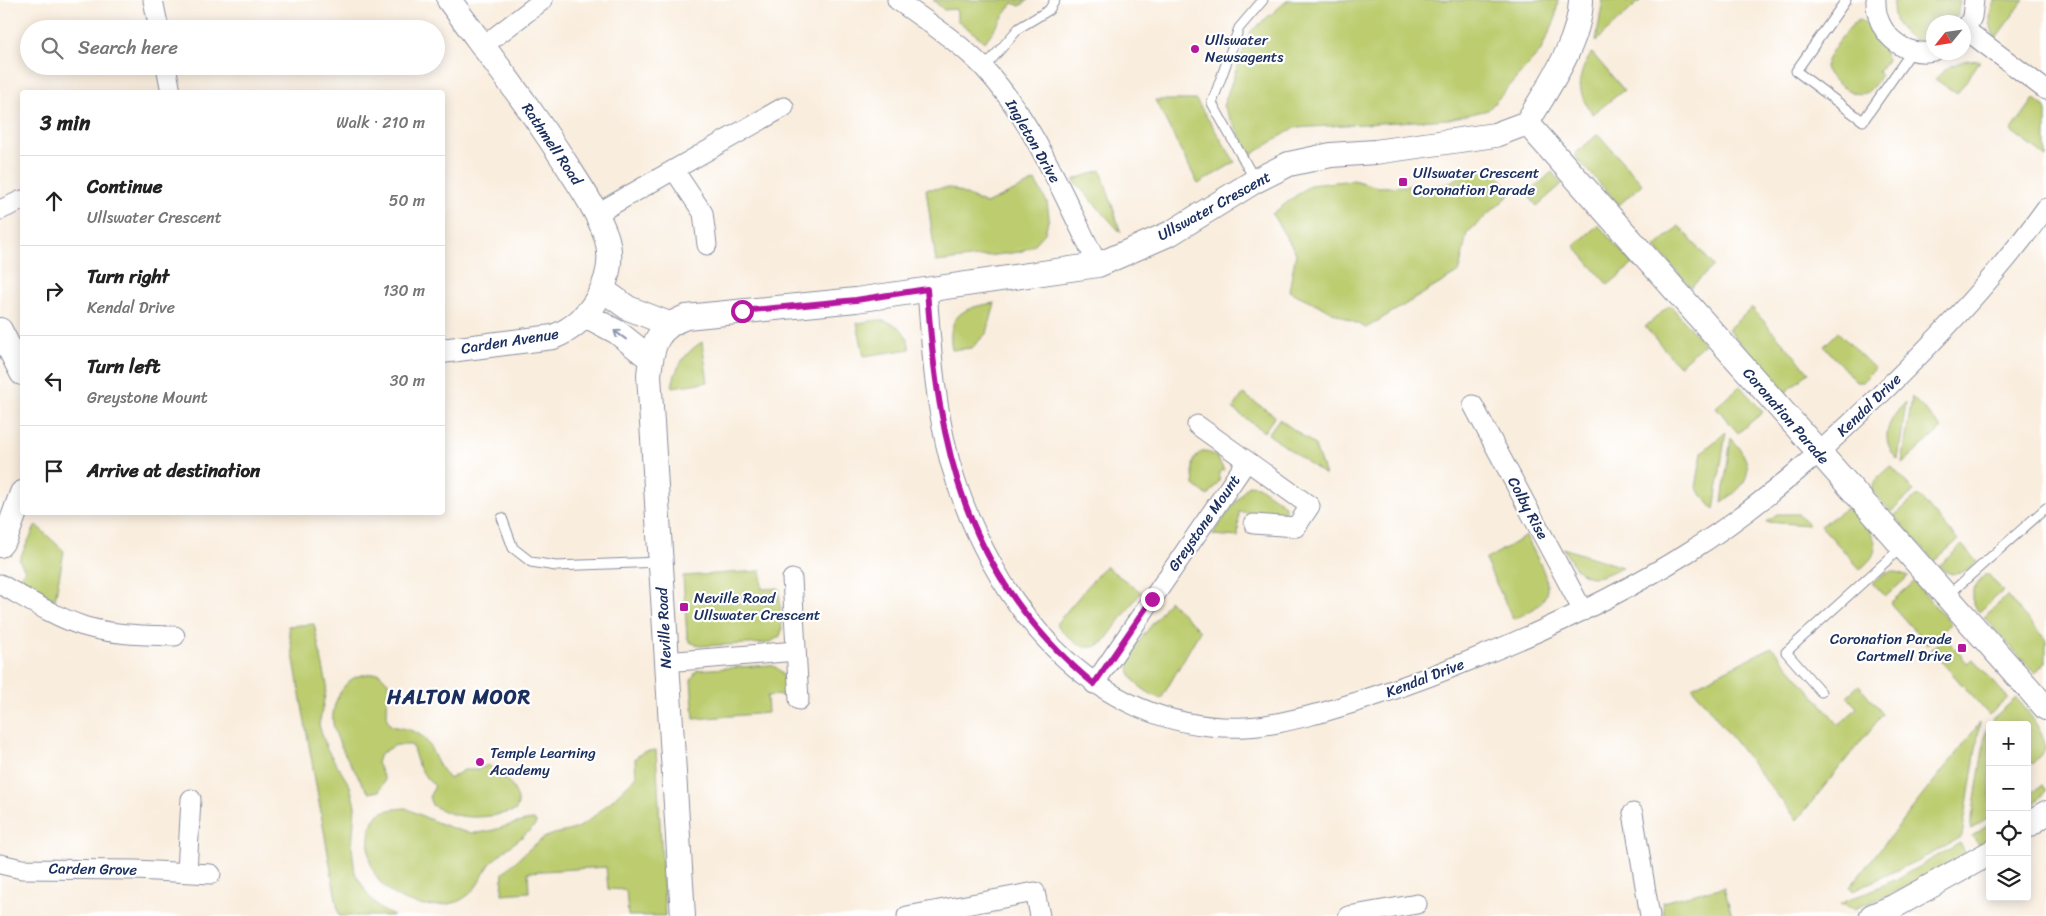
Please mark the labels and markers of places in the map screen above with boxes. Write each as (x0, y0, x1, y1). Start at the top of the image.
place label: Ullswater Newsagents (1205, 27, 1284, 70)
marker: Ullswater Newsagents (1189, 43, 1201, 55)
place label: Ullswater Crescent Coronation Parade (1413, 160, 1540, 203)
marker: Ullswater Crescent Coronation Parade (1397, 176, 1409, 188)
place label: Neville Road Ullswater Crescent (694, 585, 821, 628)
marker: Neville Road Ullswater Crescent (678, 601, 690, 613)
place label: Coronation Parade Cartmell Drive (1830, 626, 1952, 669)
marker: Coronation Parade Cartmell Drive (1956, 642, 1968, 654)
place label: Temple Learning Academy (489, 740, 596, 783)
marker: Temple Learning Academy (474, 756, 486, 768)

